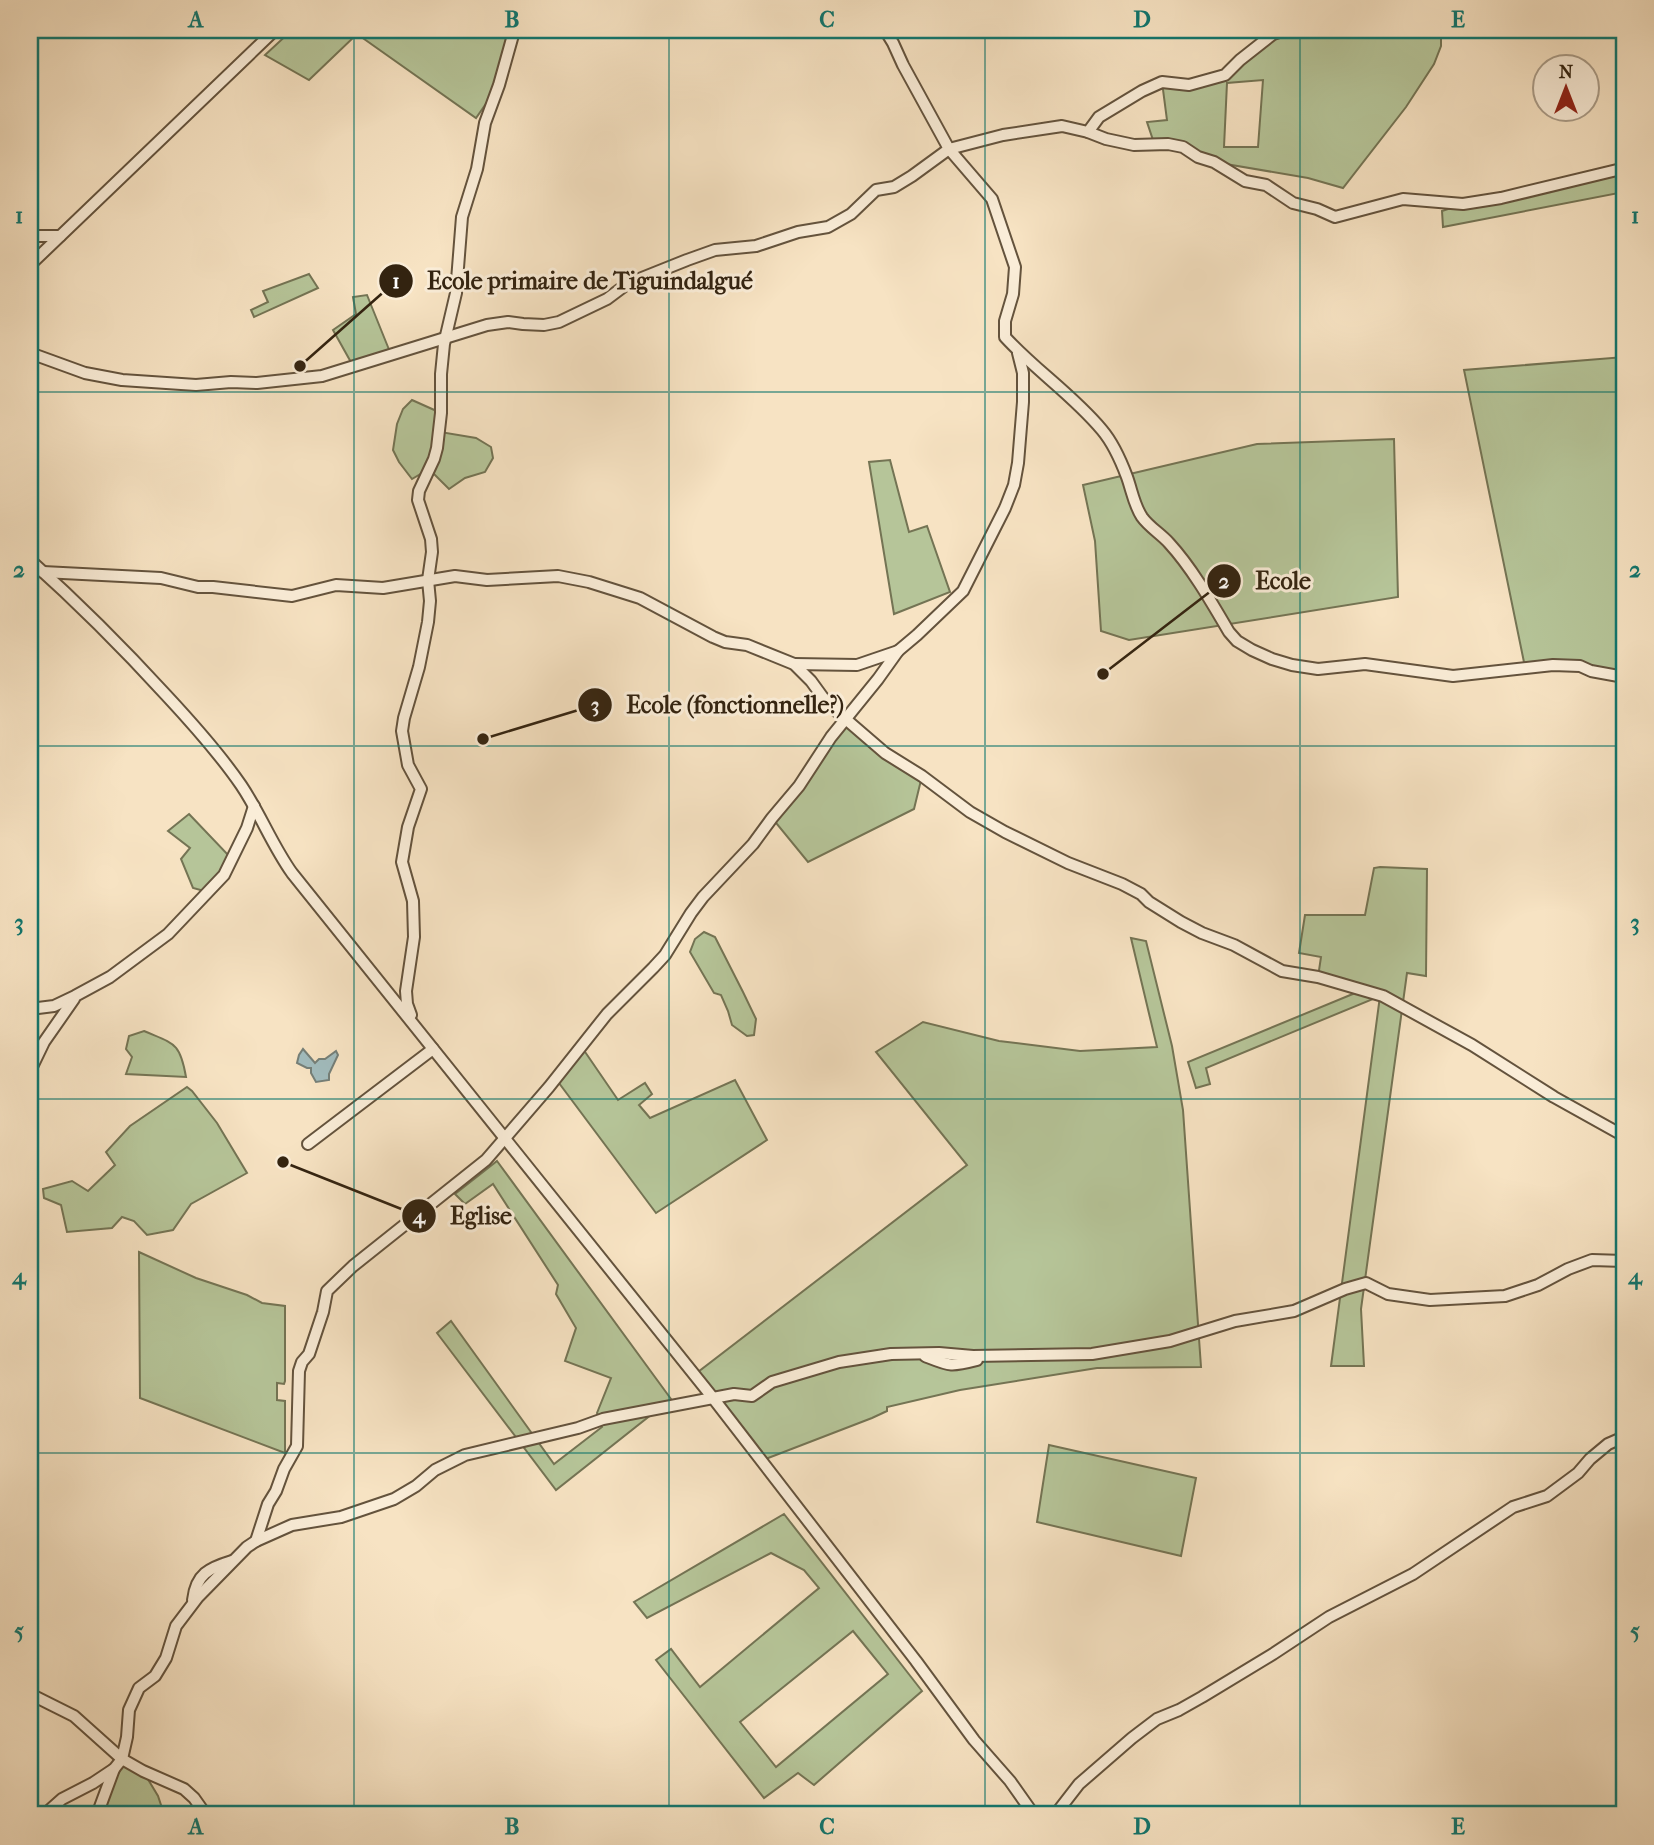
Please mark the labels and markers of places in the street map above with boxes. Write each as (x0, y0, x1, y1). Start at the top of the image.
callout: Ecole primaire de Tiguindalgué (378, 258, 767, 303)
callout: Ecole (1207, 558, 1325, 603)
callout: Ecole (fonctionnelle?) (577, 682, 858, 727)
callout: Eglise (401, 1193, 526, 1238)

